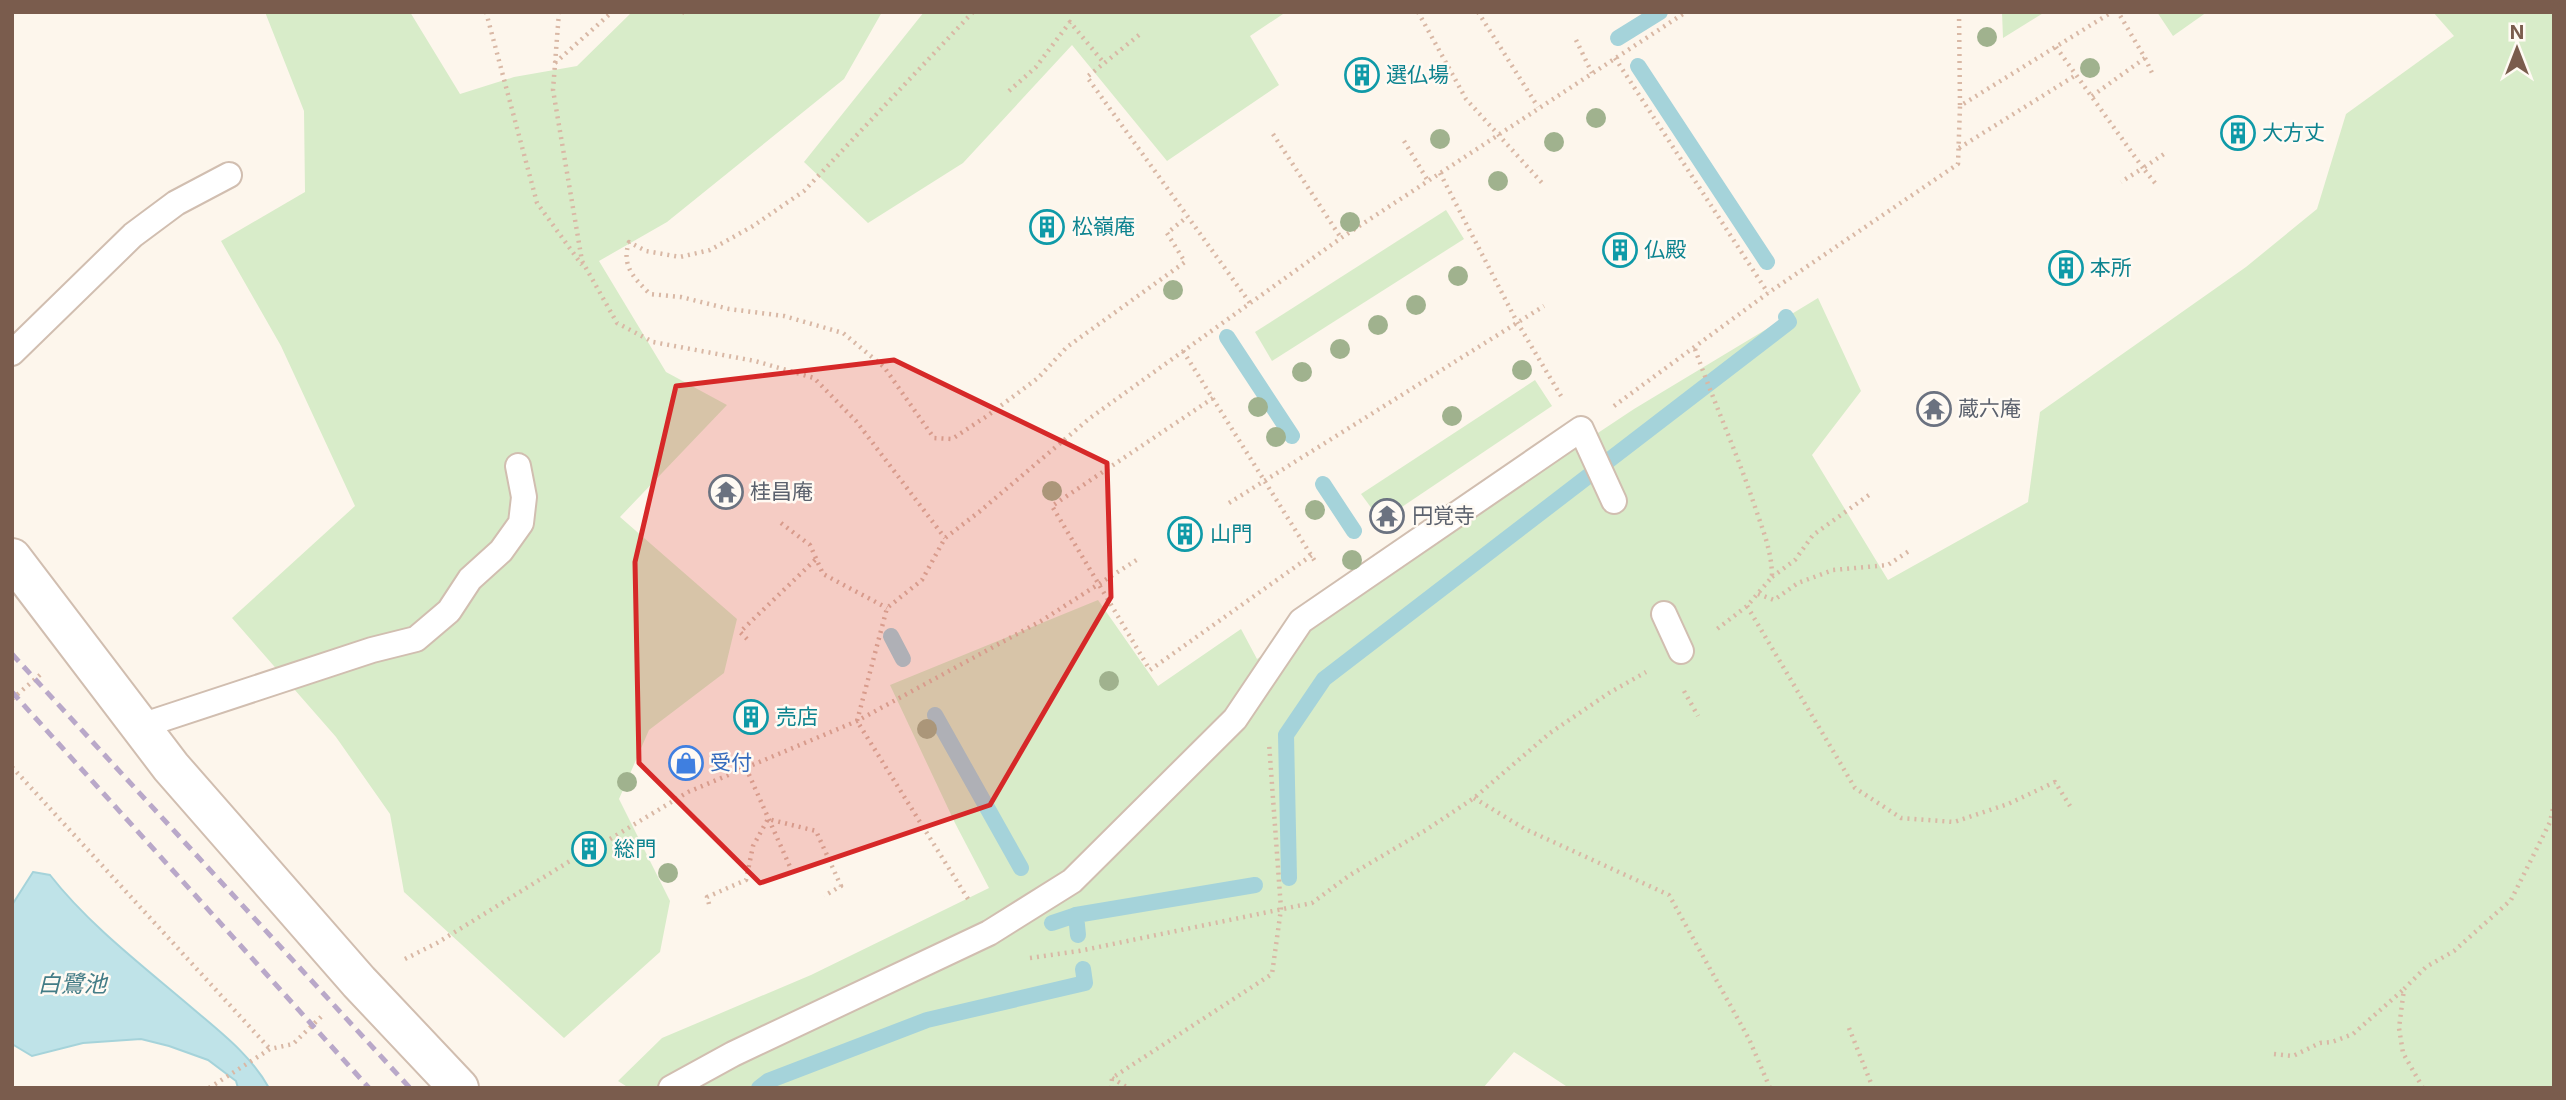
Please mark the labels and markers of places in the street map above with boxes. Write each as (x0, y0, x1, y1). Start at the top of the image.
building icon: 選仏場 (1343, 56, 1381, 94)
place label: 選仏場 (1386, 62, 1449, 87)
building icon: 大方丈 (2219, 114, 2257, 152)
place label: 大方丈 (2262, 120, 2325, 145)
building icon: 松嶺庵 (1028, 208, 1066, 246)
place label: 松嶺庵 (1072, 214, 1135, 239)
building icon: 仏殿 (1601, 231, 1639, 269)
place label: 仏殿 (1644, 237, 1686, 262)
building icon: 本所 (2047, 249, 2085, 287)
place label: 本所 (2090, 255, 2132, 280)
temple icon: 蔵六庵 (1915, 390, 1953, 428)
place label: 蔵六庵 (1958, 396, 2021, 421)
temple icon: 桂昌庵 (707, 473, 745, 511)
place label: 桂昌庵 (750, 479, 813, 504)
temple icon: 円覚寺 (1368, 497, 1406, 535)
place label: 円覚寺 (1412, 503, 1475, 528)
building icon: 山門 (1166, 515, 1204, 553)
place label: 山門 (1210, 521, 1252, 546)
building icon: 売店 (732, 698, 770, 736)
place label: 売店 (776, 704, 818, 729)
shop icon: 受付 (667, 744, 705, 782)
place label: 受付 (710, 750, 752, 775)
building icon: 総門 (570, 830, 608, 868)
place label: 総門 (614, 836, 656, 861)

